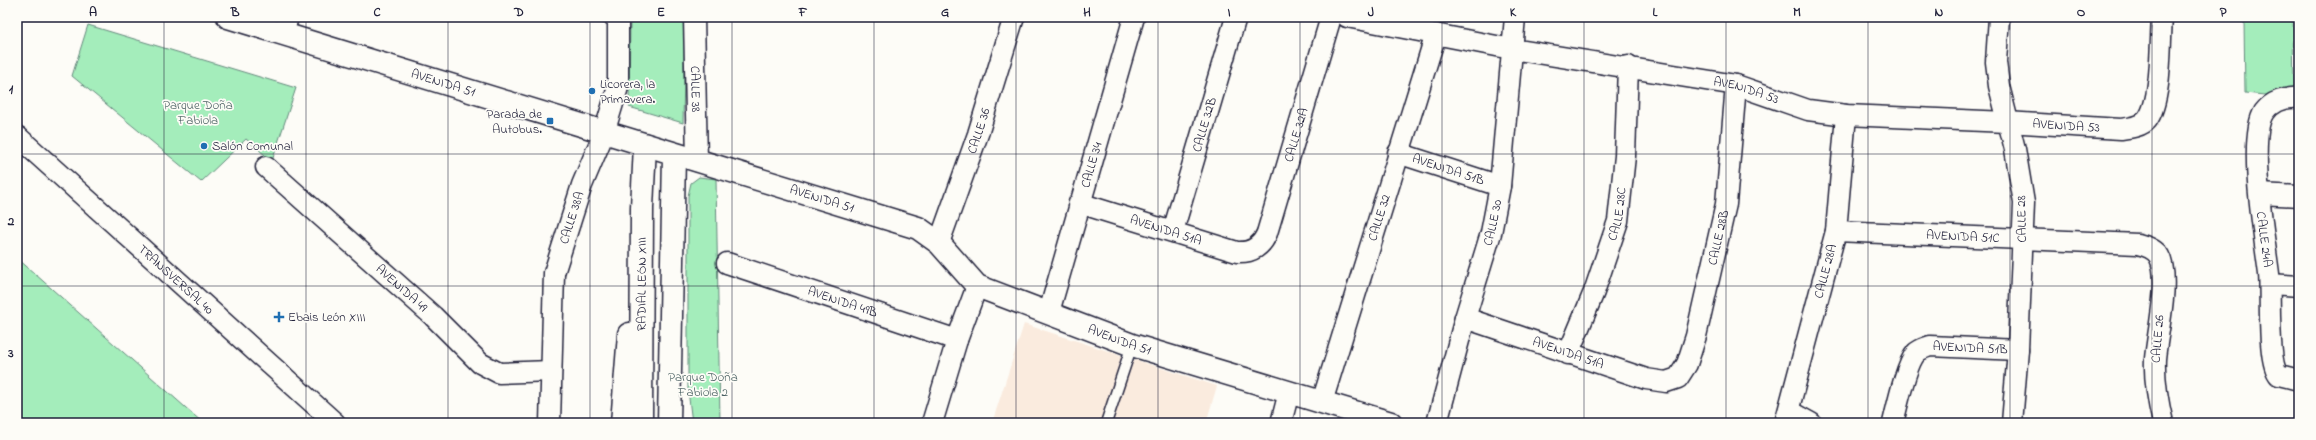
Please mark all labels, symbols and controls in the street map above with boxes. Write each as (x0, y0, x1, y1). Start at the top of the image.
text: A (89, 3, 97, 22)
text: B (230, 3, 240, 22)
text: C (373, 3, 381, 22)
text: D (513, 3, 524, 22)
text: E (657, 3, 665, 22)
text: F (798, 3, 808, 22)
text: G (941, 3, 949, 22)
text: H (1083, 3, 1091, 22)
text: I (1227, 3, 1231, 22)
text: J (1368, 3, 1374, 22)
text: K (1510, 3, 1517, 22)
text: L (1653, 3, 1659, 22)
text: M (1793, 3, 1801, 22)
text: N (1935, 3, 1944, 22)
text: O (2077, 3, 2086, 22)
text: P (2220, 3, 2227, 22)
street label: AVENIDA 51 (409, 64, 478, 102)
street label: CALLE 38 (686, 66, 705, 112)
street label: AVENIDA 53 (1712, 72, 1781, 109)
place label: Licorera, la Primavera. (600, 75, 656, 109)
text: 1 (9, 80, 14, 99)
marker: Licorera, la Primavera. (587, 86, 597, 96)
street label: CALLE 32B (1187, 94, 1222, 154)
park label: Parque Doña Fabiola (163, 96, 233, 130)
place label: Parada de Autobus. (486, 105, 542, 139)
street label: CALLE 36 (962, 105, 995, 156)
street label: CALLE 32A (1279, 105, 1313, 164)
street label: AVENIDA 53 (2032, 114, 2101, 137)
marker: Parada de Autobus. (545, 116, 555, 126)
place label: Salón Comunal (212, 137, 293, 156)
street label: CALLE 34 (1076, 139, 1107, 190)
marker: Salón Comunal (199, 141, 209, 151)
street label: AVENIDA 51B (1410, 149, 1487, 190)
street label: AVENIDA 51 (787, 180, 856, 217)
street label: CALLE 28C (1602, 186, 1631, 243)
street label: CALLE 38A (554, 189, 589, 246)
street label: CALLE 32 (1363, 192, 1395, 243)
street label: CALLE 28 (2012, 195, 2032, 243)
street label: CALLE 30 (1478, 198, 1507, 248)
street label: CALLE 28B (1703, 208, 1734, 267)
street label: AVENIDA 51A (1128, 210, 1204, 250)
street label: CALLE 24A (2251, 211, 2278, 268)
text: 2 (7, 212, 15, 231)
street label: AVENIDA 51C (1926, 225, 2000, 248)
street label: RADIAL LEÓN XIII (632, 237, 651, 331)
street label: TRANSVERSAL 40 (134, 240, 218, 319)
street label: CALLE 28A (1809, 242, 1842, 300)
street label: AVENIDA 49 (372, 260, 432, 317)
street label: AVENIDA 49B (805, 281, 880, 322)
place label: Ebais León XIII (288, 308, 366, 327)
marker: Ebais León XIII (273, 311, 285, 323)
street label: CALLE 26 (2146, 314, 2170, 364)
street label: AVENIDA 51 (1085, 320, 1153, 360)
street label: AVENIDA 51A (1530, 332, 1607, 374)
street label: AVENIDA 51B (1932, 337, 2008, 359)
text: 3 (7, 344, 14, 363)
park label: Parque Doña Fabiola 2 (668, 368, 738, 402)

